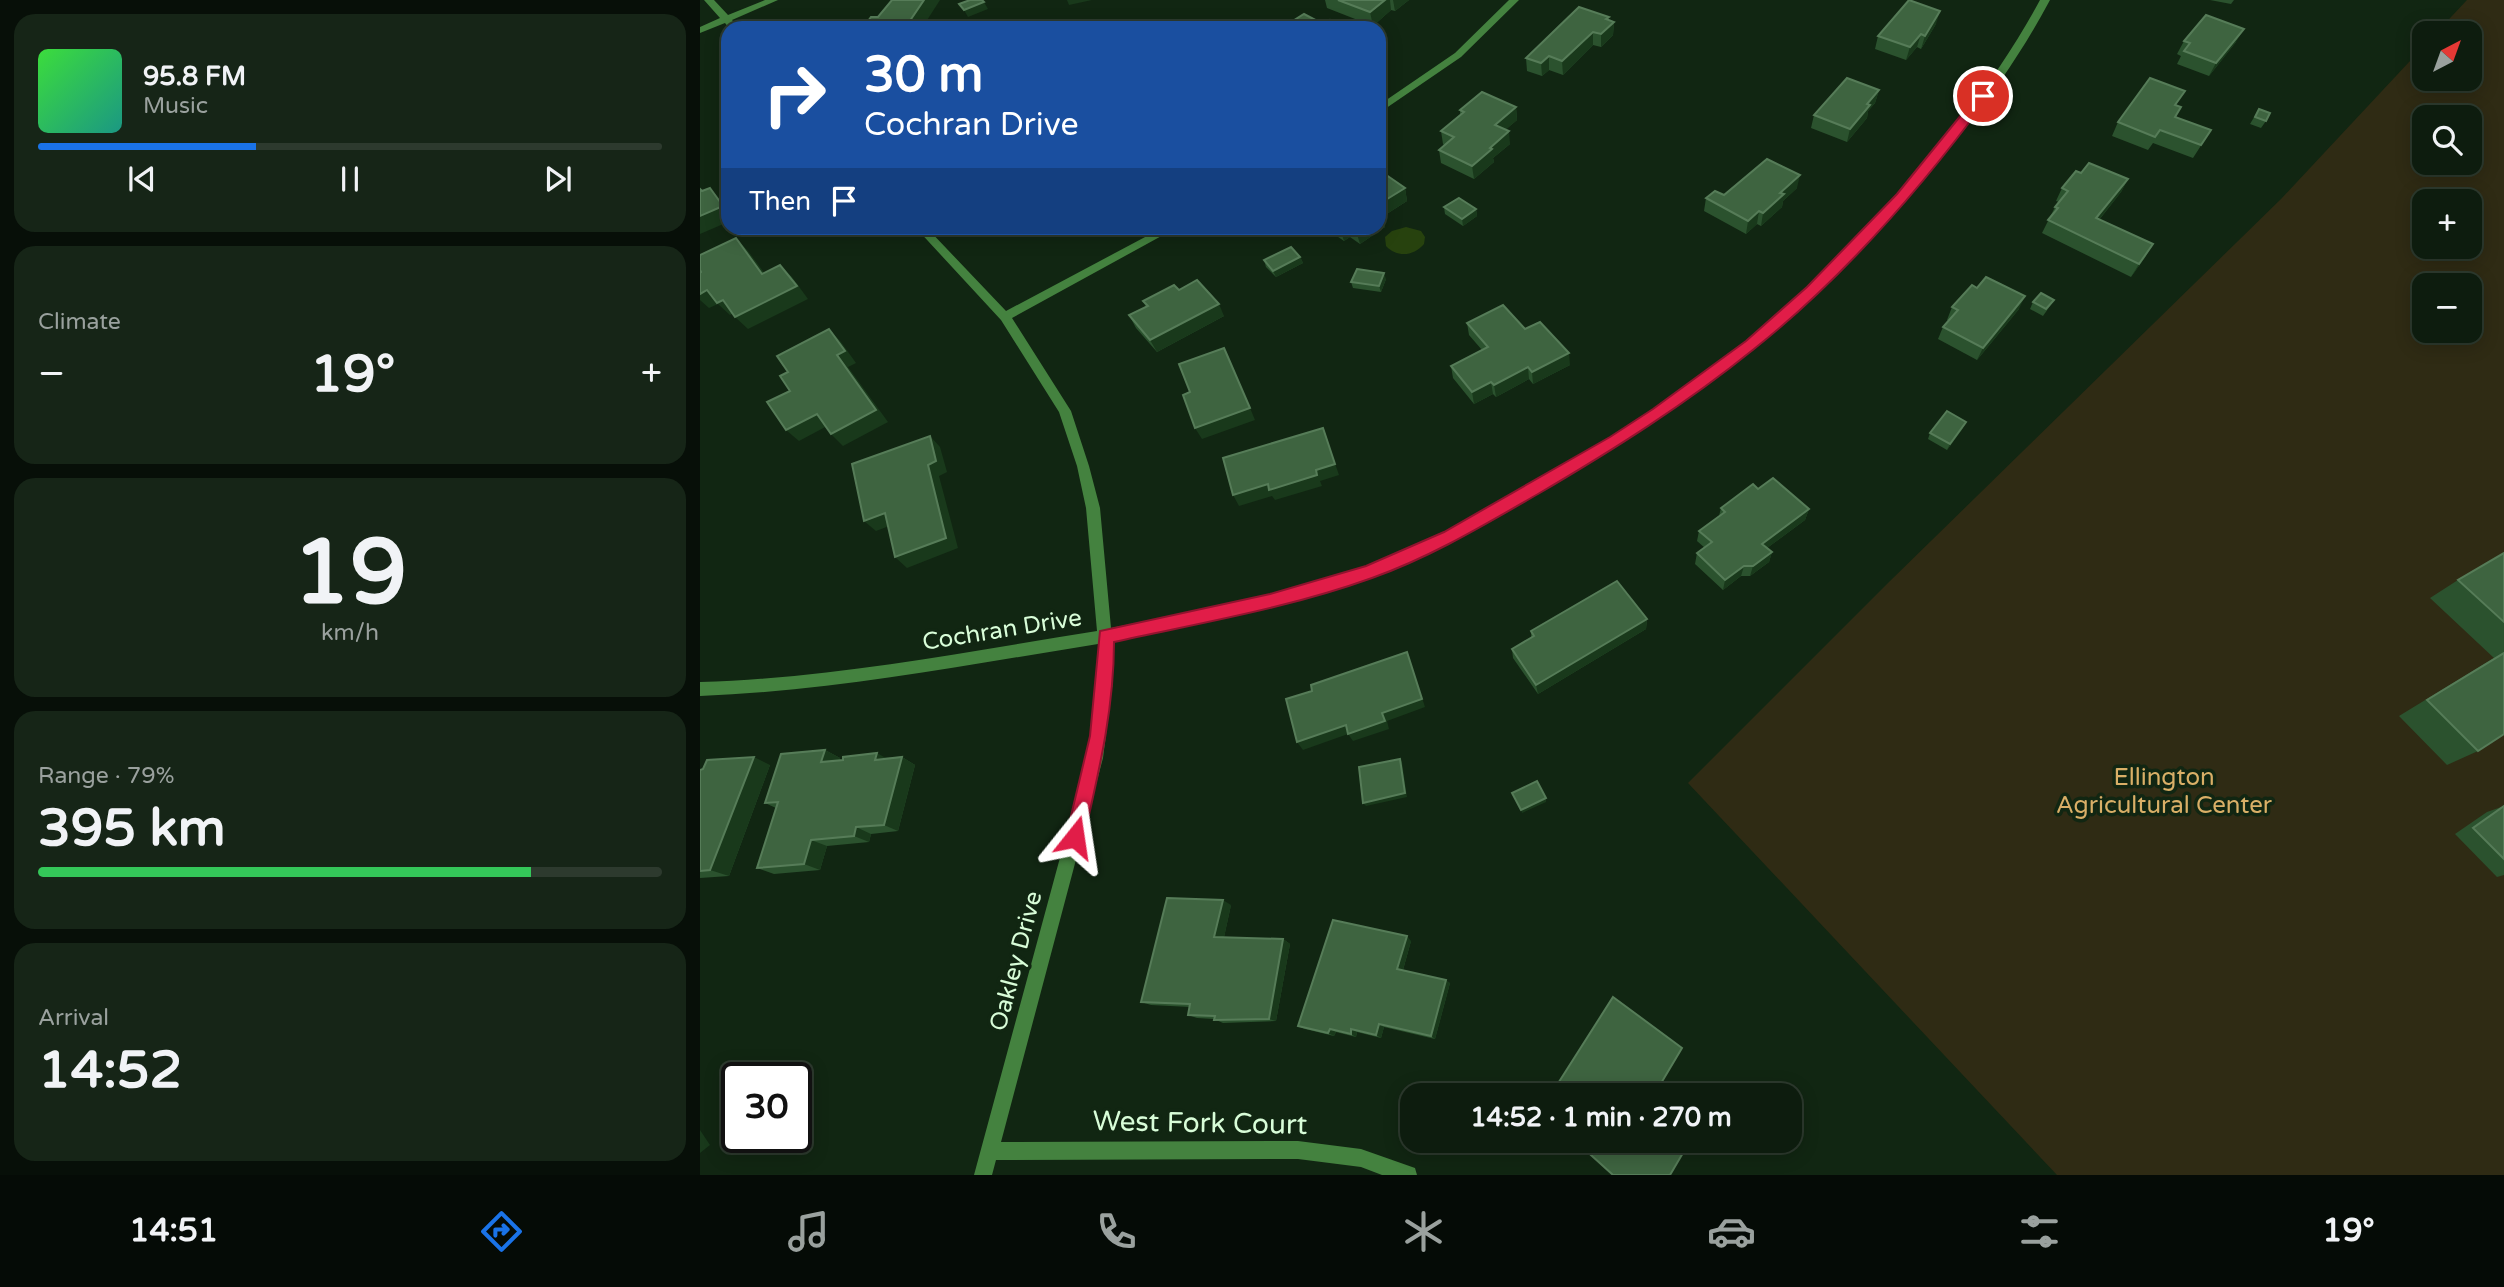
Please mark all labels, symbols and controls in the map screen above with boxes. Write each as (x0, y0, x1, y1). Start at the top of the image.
north arrow (2412, 21, 2482, 91)
map controls (2412, 21, 2482, 343)
text: 30 m (864, 46, 983, 105)
icon: right (749, 49, 840, 140)
text: 95.8 FM (143, 61, 246, 92)
pin (1953, 66, 2013, 126)
icon: arrive (1964, 77, 2002, 115)
text: Music (143, 92, 208, 120)
button: search (2412, 105, 2482, 175)
text: Cochran Drive (864, 106, 1079, 144)
icon: previous (123, 160, 161, 198)
icon: pause (331, 160, 369, 198)
icon: next (539, 160, 577, 198)
icon: arrive (825, 182, 863, 220)
text: Then (749, 186, 811, 217)
button: + (2412, 189, 2482, 259)
button: − (2412, 273, 2482, 343)
text: Climate (38, 308, 121, 336)
text: 19° (310, 343, 395, 406)
text: − (38, 351, 65, 397)
text: + (641, 351, 662, 397)
text: 19 (293, 518, 407, 628)
street label: Cochran Drive (920, 603, 1084, 657)
text: km/h (321, 619, 379, 647)
text: Range · 79% (38, 762, 174, 790)
park label: Ellington Agricultural Center (2056, 763, 2273, 820)
text: 395 km (38, 797, 226, 860)
position arrow (1038, 800, 1112, 874)
street label: Oakley Drive (983, 888, 1049, 1034)
text: Arrival (38, 1004, 109, 1032)
text: 14:52 (38, 1039, 182, 1102)
speed limit sign: 30 (721, 1062, 812, 1153)
text: 14:52 · 1 min · 270 m (1470, 1102, 1732, 1133)
street label: West Fork Court (1092, 1104, 1308, 1142)
icon: directions (477, 1207, 526, 1256)
icon: music (784, 1207, 833, 1256)
icon: phone (1092, 1207, 1141, 1256)
icon: climate (1399, 1207, 1448, 1256)
icon: car (1707, 1207, 1756, 1256)
icon: filters (2015, 1207, 2064, 1256)
text: 14:51 (129, 1212, 218, 1250)
text: 19° (2322, 1212, 2375, 1250)

